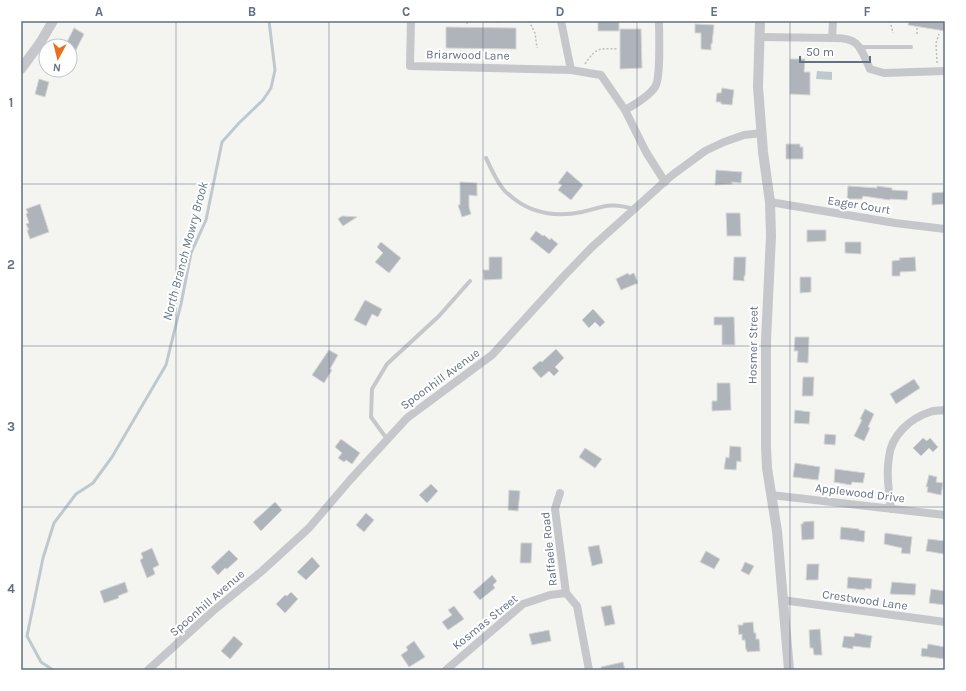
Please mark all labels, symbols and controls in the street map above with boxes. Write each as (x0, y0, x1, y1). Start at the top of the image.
text: A (95, 4, 103, 19)
text: B (248, 4, 256, 19)
text: C (402, 4, 410, 19)
text: D (556, 4, 565, 19)
text: E (710, 4, 718, 19)
text: F (863, 4, 871, 19)
north arrow (38, 38, 78, 78)
scale bar (800, 38, 870, 64)
text: 50 m (806, 45, 834, 59)
street label: Briarwood Lane (426, 47, 510, 63)
text: N (52, 60, 62, 74)
text: 1 (9, 95, 13, 110)
water label: North Branch Mowry Brook (159, 180, 211, 322)
street label: Eager Court (827, 193, 892, 217)
text: 2 (7, 257, 15, 272)
street label: Hosmer Street (745, 305, 761, 384)
street label: Spoonhill Avenue (398, 346, 482, 412)
text: 3 (7, 419, 15, 434)
street label: Applewood Drive (814, 481, 906, 505)
street label: Raffaele Road (538, 511, 560, 587)
street label: Spoonhill Avenue (167, 567, 247, 639)
text: 4 (7, 581, 15, 596)
street label: Crestwood Lane (821, 587, 909, 613)
street label: Kosmas Street (449, 591, 521, 653)

